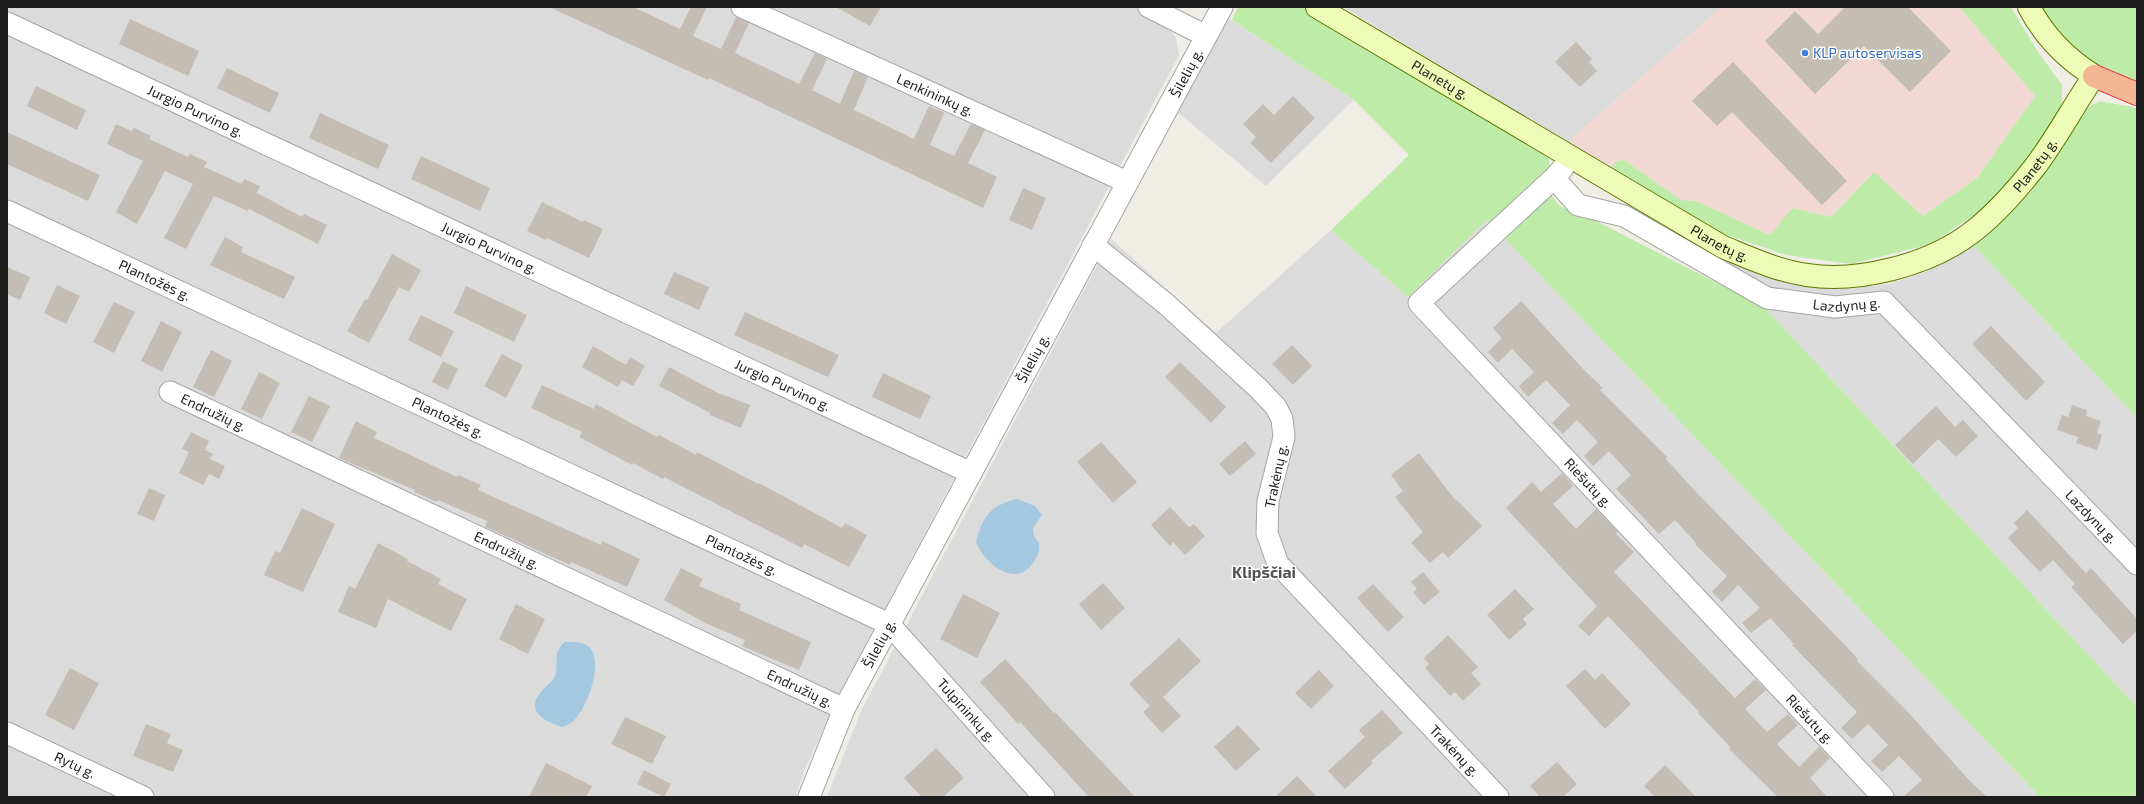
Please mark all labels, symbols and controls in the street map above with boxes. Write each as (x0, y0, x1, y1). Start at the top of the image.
place label: KLP autoservisas (1813, 44, 1922, 61)
street label: Šilelių g. (1166, 46, 1206, 100)
marker: KLP autoservisas (1800, 48, 1810, 58)
street label: Planetų g. (1409, 56, 1472, 103)
street label: Lenkininkų g. (894, 69, 976, 119)
street label: Jurgio Purvino g. (145, 81, 246, 140)
street label: Planetų g. (2009, 135, 2060, 196)
street label: Jurgio Purvino g. (439, 218, 540, 277)
street label: Planetų g. (1688, 221, 1751, 265)
street label: Plantožės g. (116, 256, 194, 304)
street label: Lazdynų g. (1812, 293, 1881, 315)
street label: Šilelių g. (1012, 331, 1052, 385)
street label: Jurgio Purvino g. (732, 355, 833, 414)
street label: Endružių g. (178, 389, 249, 435)
street label: Plantožės g. (410, 393, 487, 441)
street label: Trakėnų g. (1260, 442, 1291, 509)
street label: Riešutų g. (1561, 454, 1616, 511)
street label: Lazdynų g. (2062, 486, 2121, 547)
street label: Endružių g. (471, 527, 542, 573)
street label: Plantožės g. (703, 530, 780, 579)
district label: Klipščiai (1232, 562, 1296, 581)
street label: Šilelių g. (859, 616, 899, 671)
street label: Endružių g. (765, 665, 835, 710)
street label: Tulpininkų g. (934, 675, 1000, 745)
street label: Riešutų g. (1783, 690, 1838, 747)
street label: Trakėnų g. (1426, 721, 1483, 780)
street label: Rytų g. (52, 748, 98, 781)

